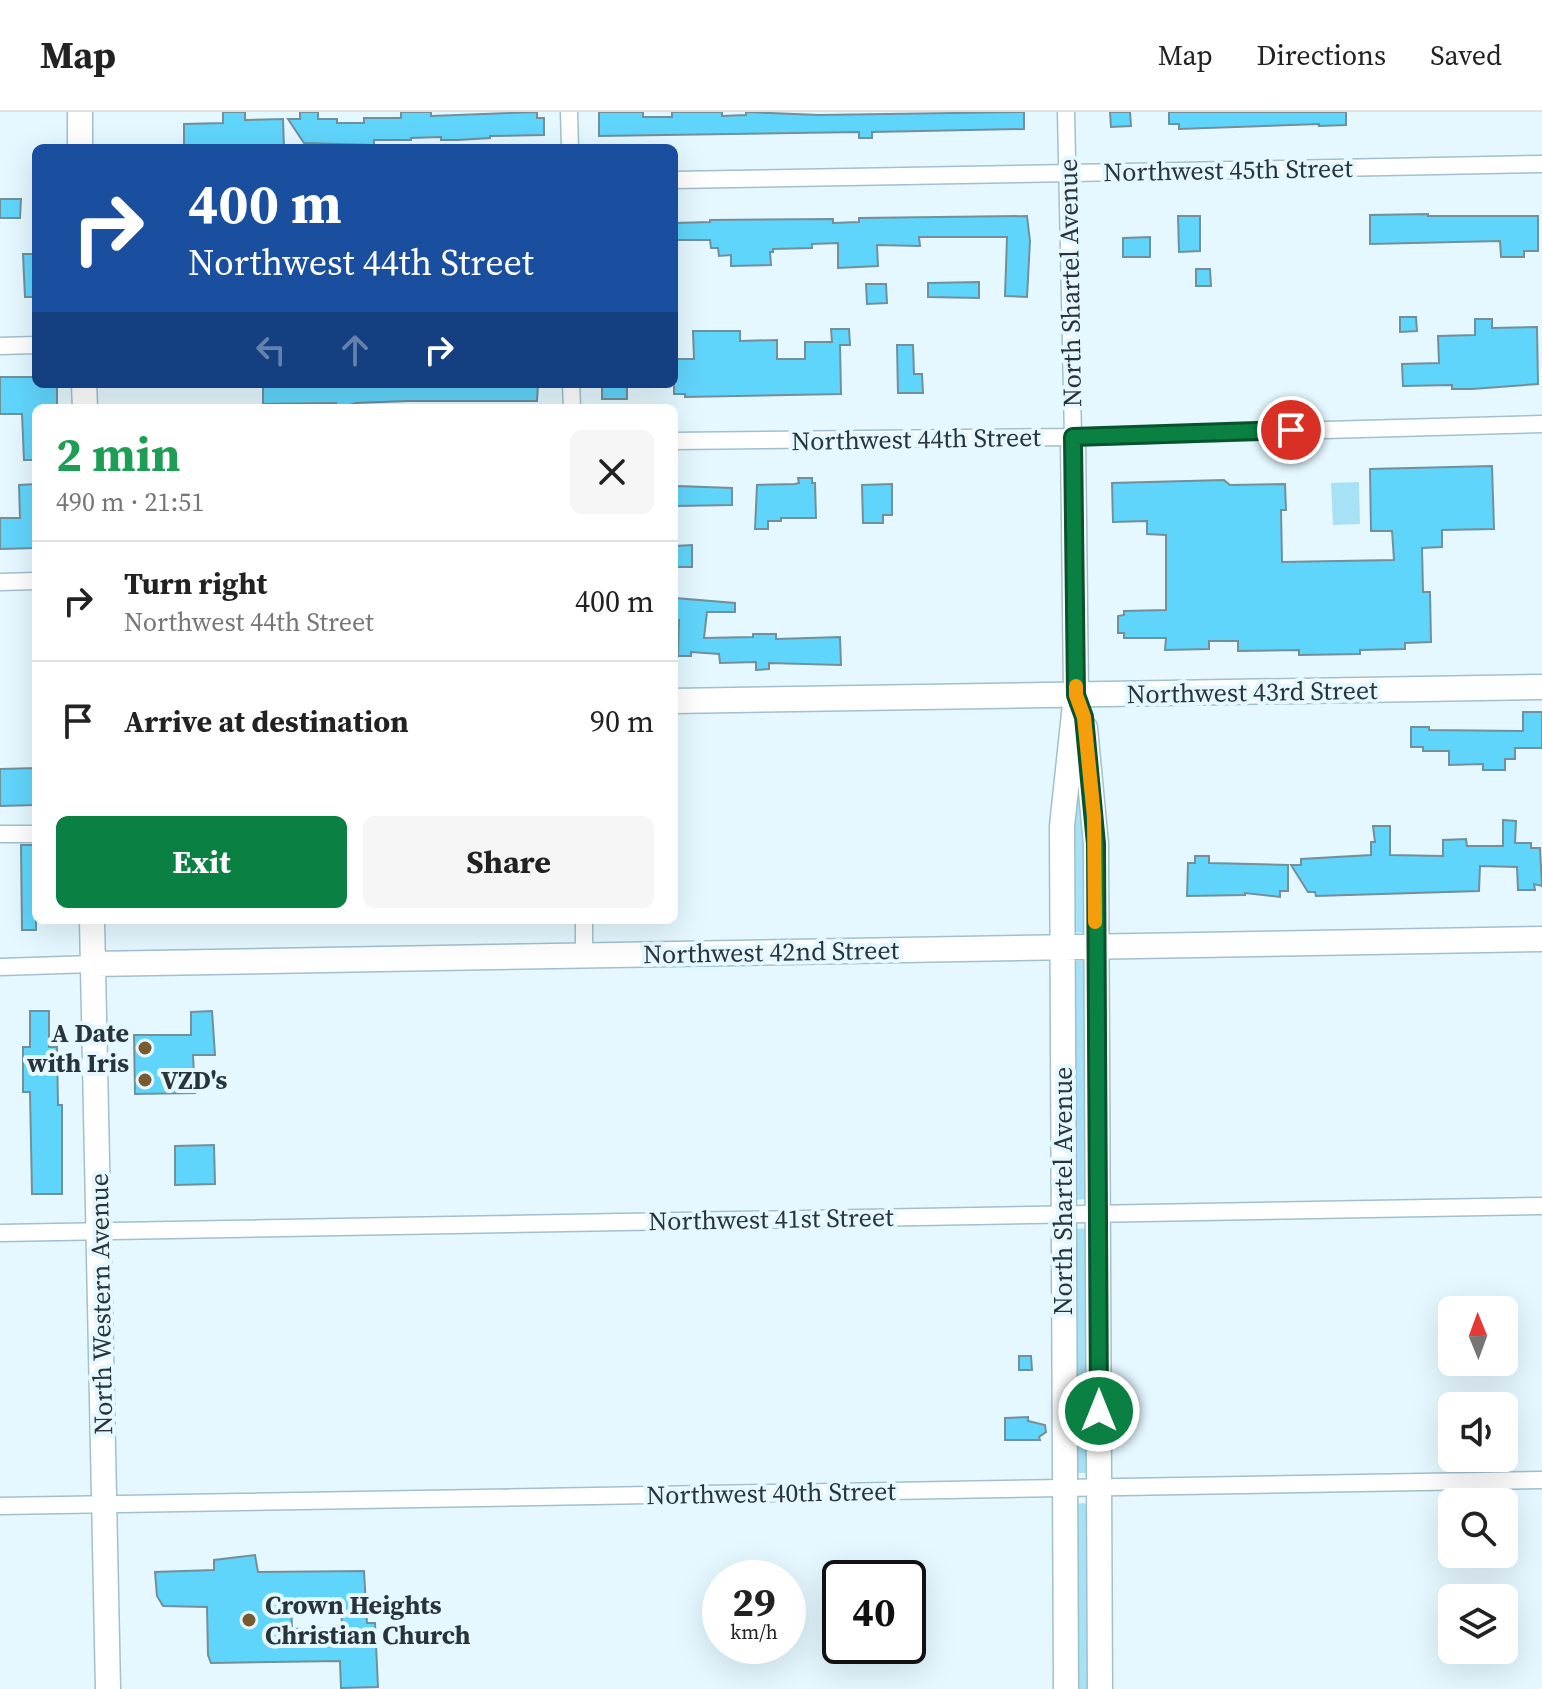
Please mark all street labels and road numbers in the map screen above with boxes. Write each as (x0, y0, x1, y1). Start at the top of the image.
street label: Northwest 45th Street (1103, 150, 1354, 190)
street label: North Shartel Avenue (1050, 158, 1090, 408)
street label: Northwest 44th Street (791, 419, 1042, 459)
street label: Northwest 43rd Street (1126, 672, 1378, 712)
street label: Northwest 42nd Street (643, 932, 900, 972)
street label: North Shartel Avenue (1045, 1067, 1081, 1315)
street label: North Western Avenue (81, 1173, 121, 1435)
street label: Northwest 41st Street (648, 1199, 894, 1239)
street label: Northwest 40th Street (646, 1473, 897, 1513)

